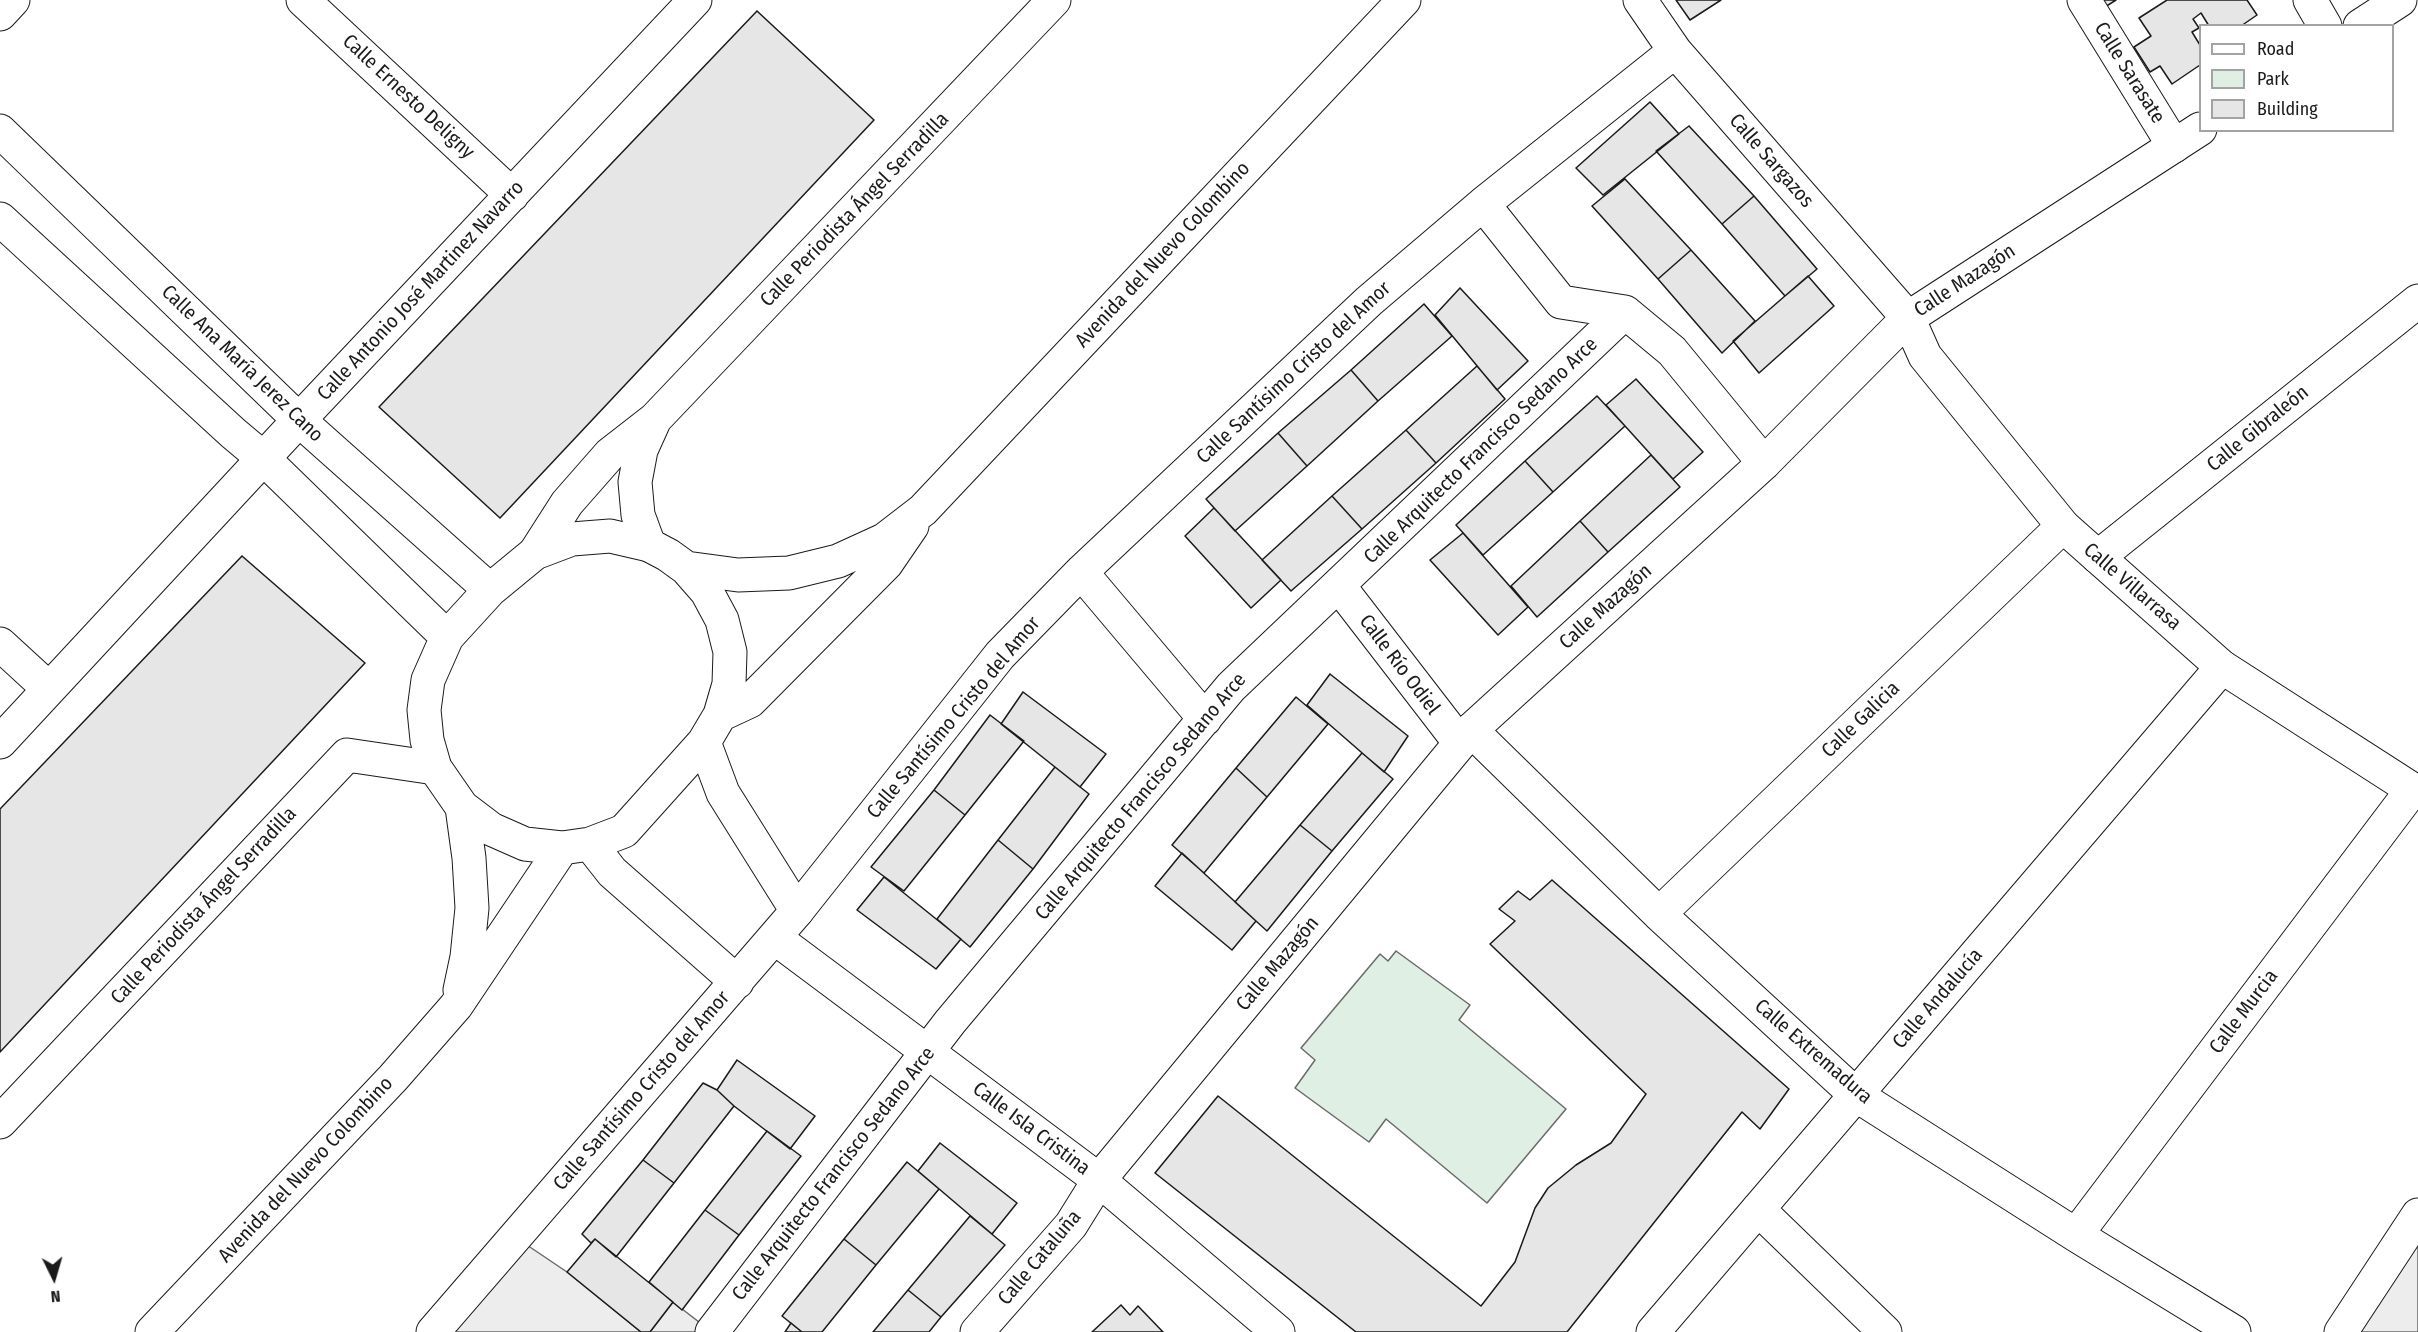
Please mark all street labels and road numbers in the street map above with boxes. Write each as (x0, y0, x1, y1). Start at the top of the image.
street label: Calle Sarasate (2088, 18, 2170, 128)
street label: Calle Ernesto Deligny (337, 30, 479, 164)
street label: Calle Periodista Ángel Serradilla (756, 108, 954, 312)
street label: Calle Sargazos (1724, 109, 1818, 213)
street label: Avenida del Nuevo Colombino (1071, 157, 1255, 353)
street label: Calle Antonio José Martinez Navarro (313, 176, 529, 406)
street label: Calle Mazagón (1910, 239, 2020, 323)
street label: Calle Santísimo Cristo del Amor (1192, 277, 1396, 469)
street label: Calle Ana María Jerez Cano (156, 280, 328, 448)
street label: Calle Arquitecto Francisco Sedano Arce (1359, 333, 1603, 569)
street label: Calle Gibraleón (2202, 381, 2314, 477)
street label: Calle Villarrasa (2078, 538, 2186, 636)
street label: Calle Mazagón (1555, 559, 1657, 655)
street label: Calle Río Odiel (1354, 610, 1444, 720)
street label: Calle Santísimo Cristo del Amor (862, 612, 1046, 824)
street label: Calle Arquitecto Francisco Sedano Arce (1030, 669, 1252, 925)
street label: Calle Galicia (1817, 677, 1905, 763)
street label: Calle Periodista Ángel Serradilla (106, 802, 302, 1010)
street label: Calle Mazagón (1232, 912, 1324, 1016)
street label: Calle Andalucía (1888, 944, 1988, 1054)
street label: Calle Murcia (2205, 965, 2283, 1059)
street label: Calle Santísimo Cristo del Amor (549, 986, 735, 1196)
street label: Calle Extremadura (1749, 994, 1877, 1110)
street label: Calle Arquitecto Francisco Sedano Arce (727, 1042, 941, 1306)
street label: Avenida del Nuevo Colombino (214, 1072, 398, 1268)
street label: Calle Isla Cristina (968, 1077, 1094, 1181)
street label: Calle Cataluña (993, 1206, 1087, 1310)

